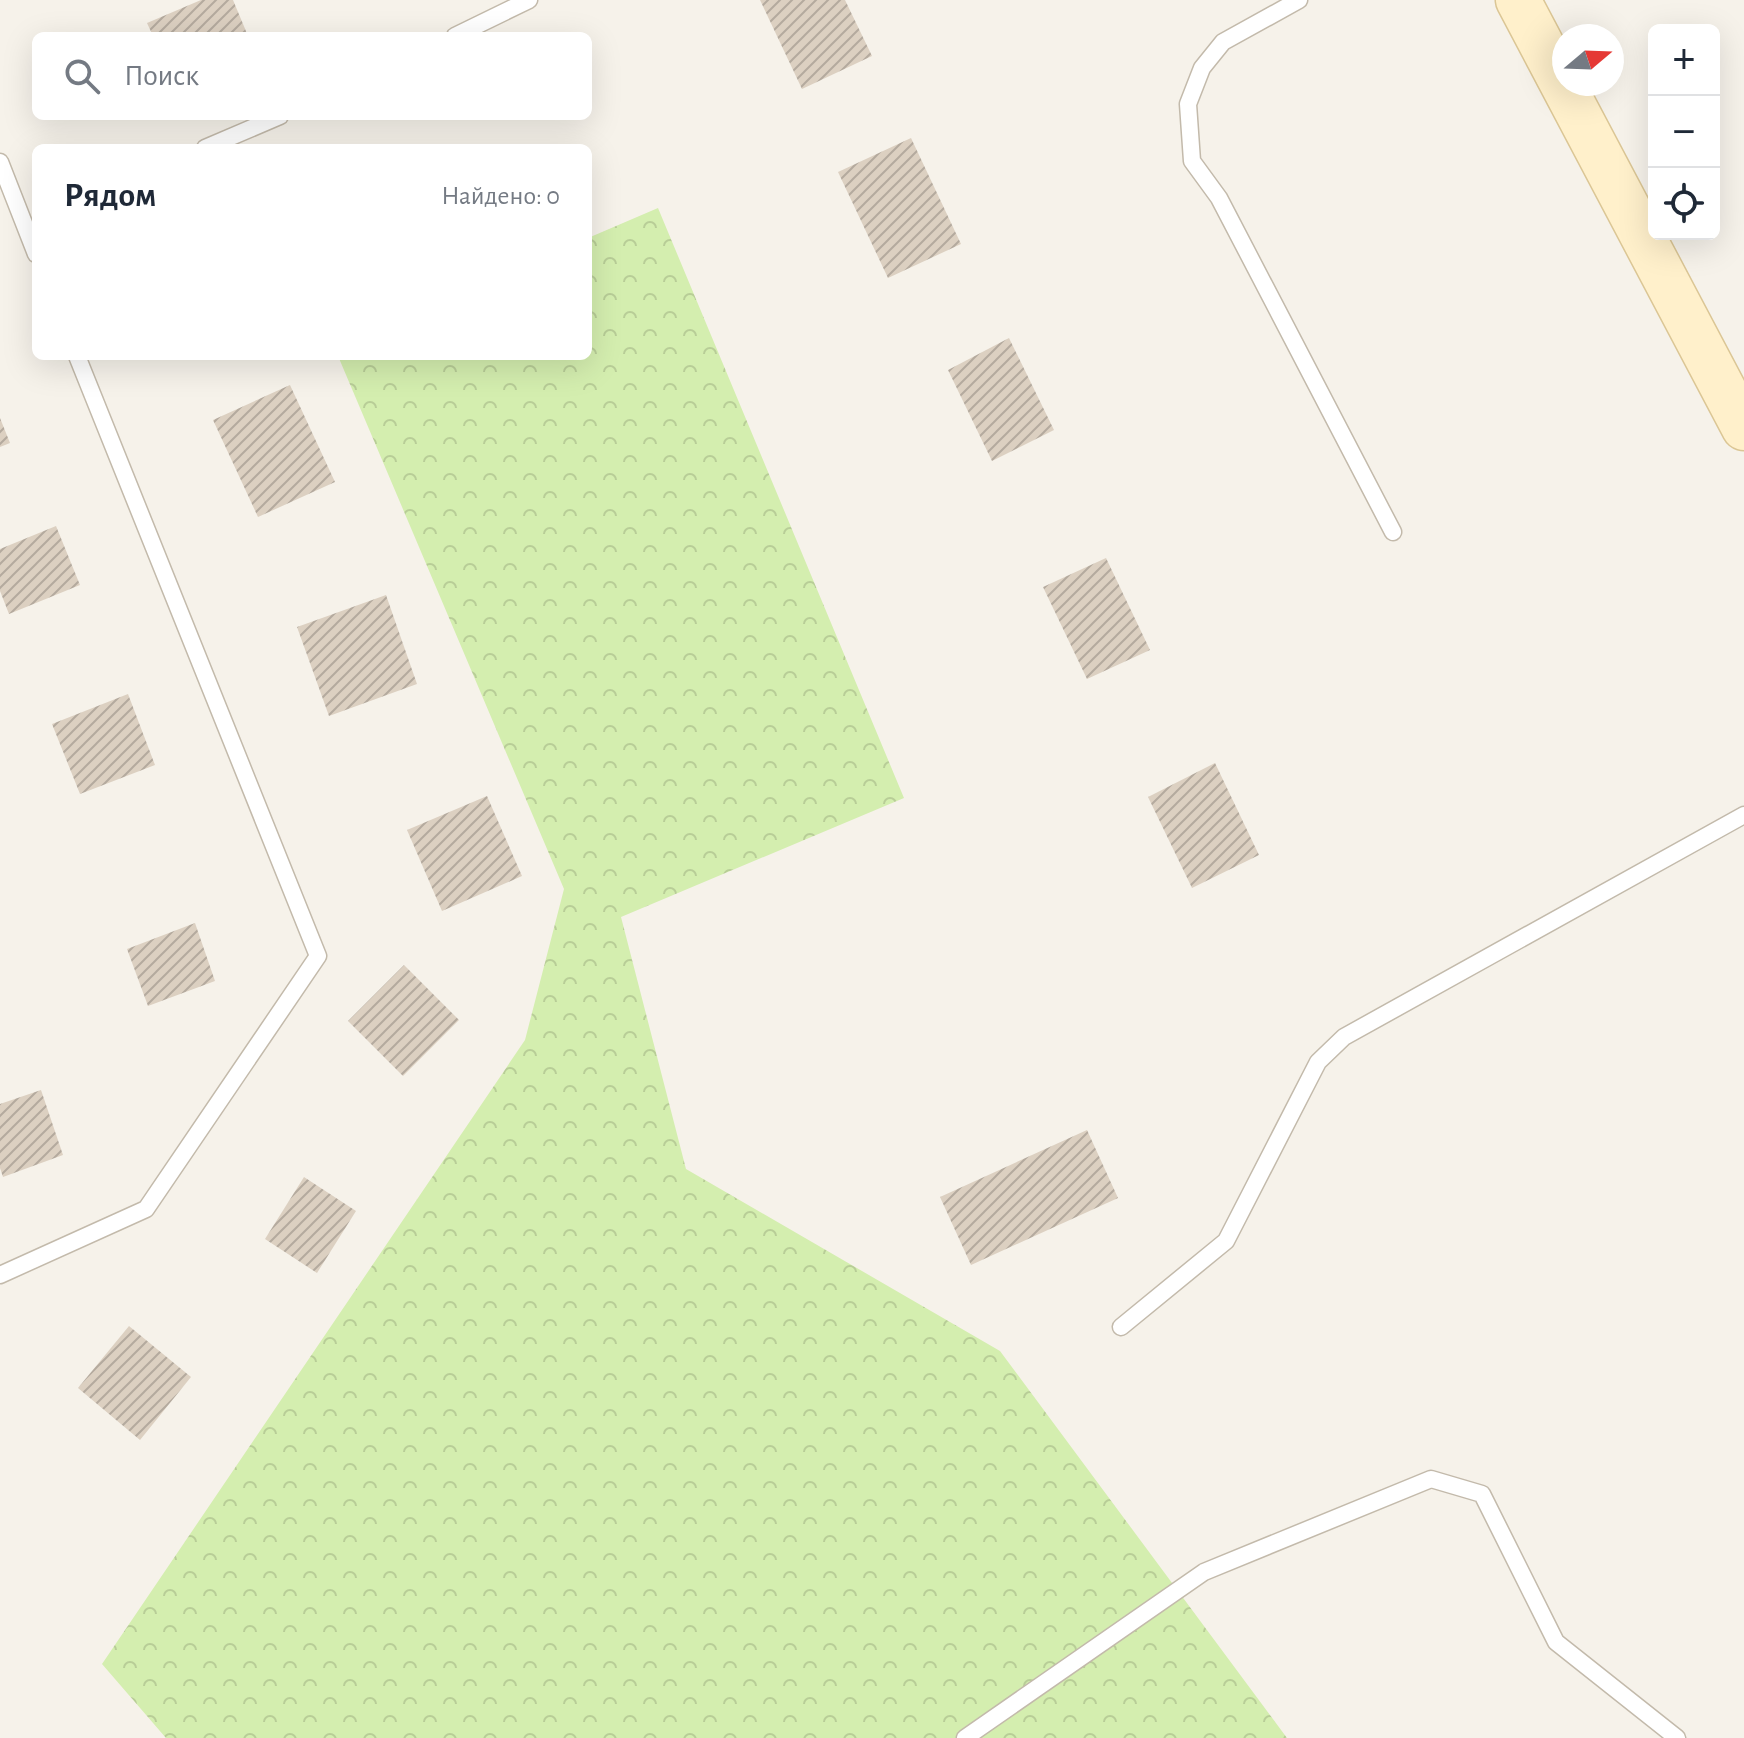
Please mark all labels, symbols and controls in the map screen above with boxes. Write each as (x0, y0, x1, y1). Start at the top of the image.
north arrow (1552, 24, 1624, 96)
map controls (1648, 24, 1720, 240)
button: + (1648, 24, 1720, 96)
search box (32, 32, 592, 120)
icon: search (60, 54, 104, 98)
text: Поиск (124, 61, 199, 91)
button: − (1648, 96, 1720, 168)
button: locate (1648, 168, 1720, 240)
text: Рядом (64, 179, 156, 213)
text: Найдено: 0 (441, 183, 560, 209)

